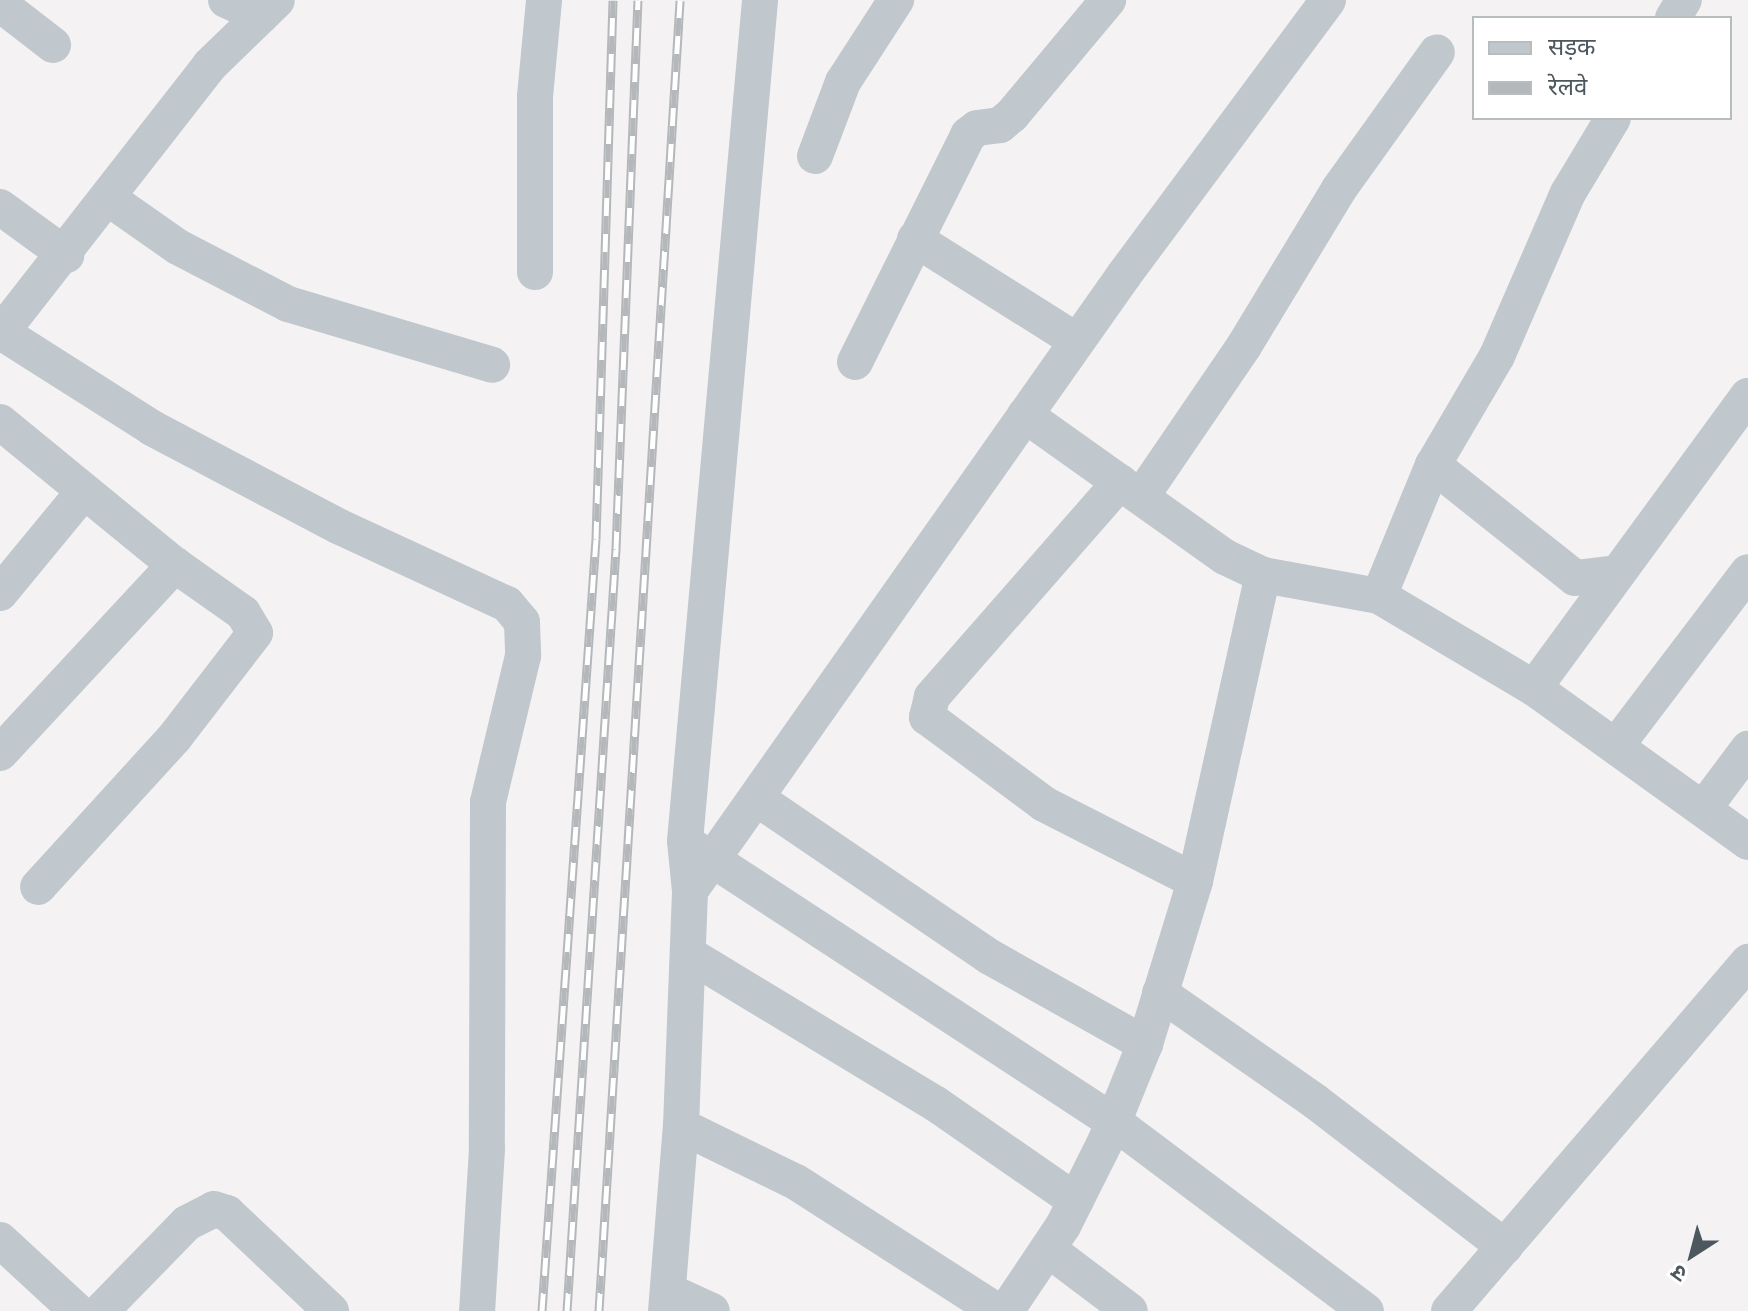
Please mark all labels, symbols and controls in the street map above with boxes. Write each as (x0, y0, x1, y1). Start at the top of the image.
legend (1472, 16, 1732, 120)
text: सड़क (1548, 31, 1596, 60)
text: रेलवे (1548, 71, 1587, 100)
north arrow (1652, 1215, 1732, 1295)
text: उ (1665, 1260, 1691, 1289)

